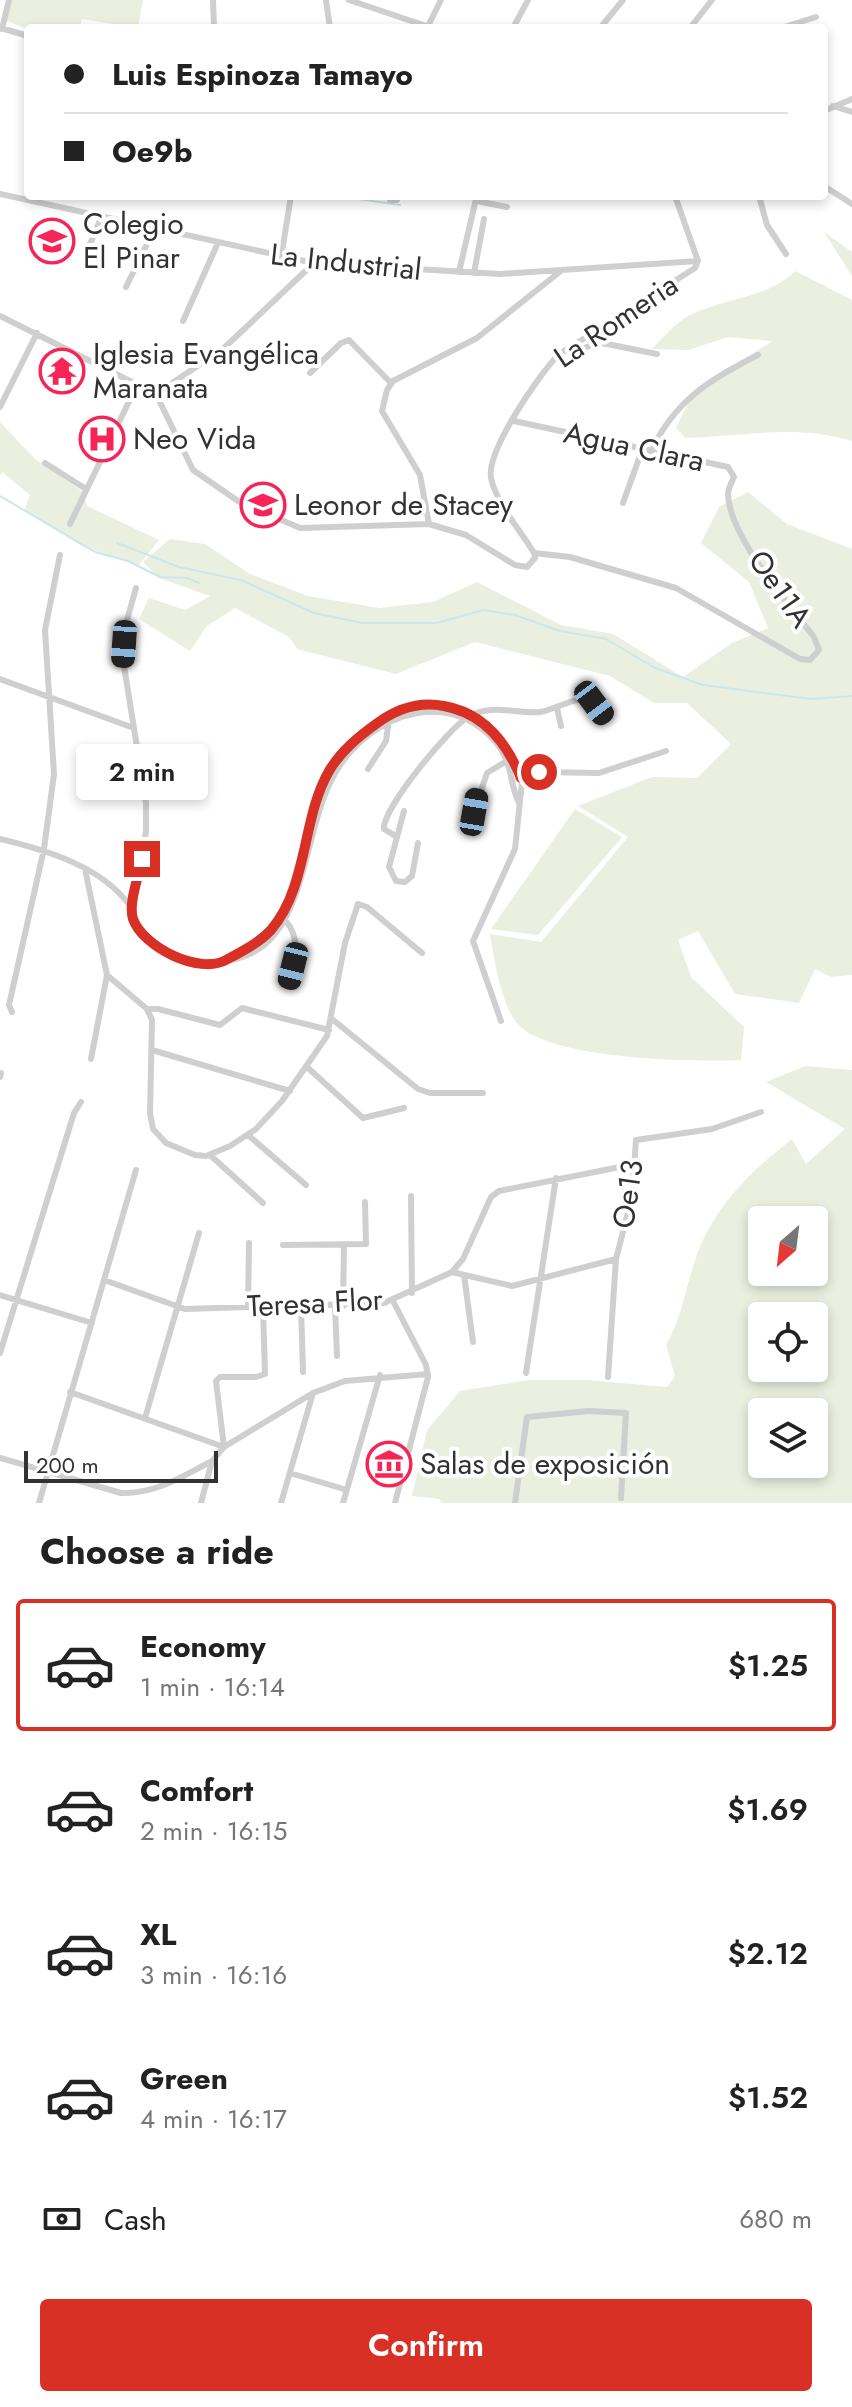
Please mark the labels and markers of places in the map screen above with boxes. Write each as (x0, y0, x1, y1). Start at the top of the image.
place label: Colegio El Pinar (83, 202, 184, 279)
school or university icon: Colegio El Pinar (28, 217, 76, 265)
place label: Iglesia Evangélica Maranata (93, 332, 319, 409)
temple icon: Iglesia Evangélica Maranata (38, 347, 86, 395)
hospital icon: Neo Vida (78, 415, 126, 463)
place label: Neo Vida (133, 417, 256, 460)
school or university icon: Leonor de Stacey (239, 481, 287, 529)
place label: Leonor de Stacey (294, 483, 514, 526)
museum icon: Salas de exposición (365, 1440, 413, 1488)
place label: Salas de exposición (420, 1442, 670, 1485)

